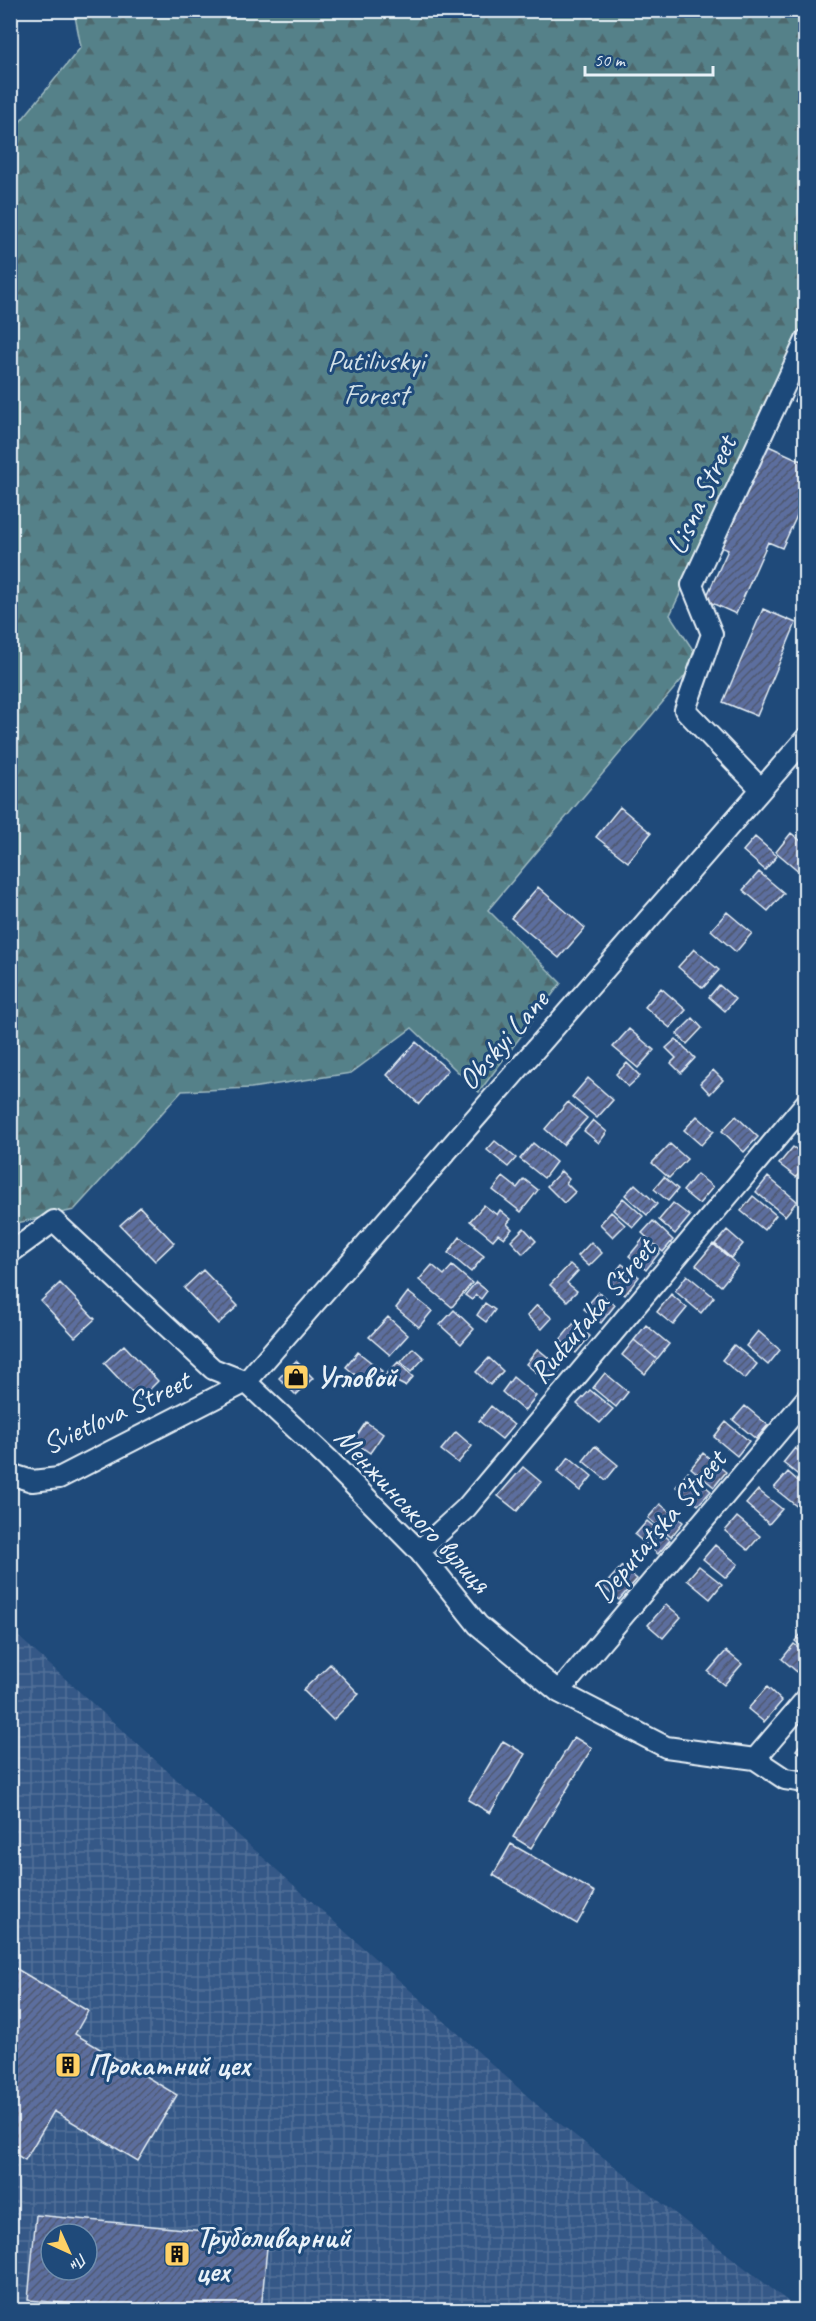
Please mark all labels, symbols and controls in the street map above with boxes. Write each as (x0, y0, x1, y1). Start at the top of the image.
scale bar (585, 39, 712, 77)
text: 50 m (594, 49, 627, 71)
park label: Putilivskyi Forest (327, 341, 428, 413)
street label: Lisna Street (657, 427, 746, 560)
street label: Obskyi Lane (449, 980, 558, 1098)
street label: Rudzutaka Street (521, 1229, 665, 1391)
place label: Угловой (316, 1358, 399, 1396)
street label: Svietlova Street (36, 1360, 199, 1463)
shop icon: Угловой (281, 1362, 311, 1392)
street label: Менжинського вулиця (326, 1419, 500, 1602)
street label: Deputatska Street (584, 1439, 736, 1610)
place label: Прокатний цех (88, 2046, 252, 2084)
building icon: Прокатний цех (53, 2050, 83, 2080)
place label: Труболиварний цех (196, 2218, 353, 2290)
north arrow (39, 2222, 99, 2282)
building icon: Труболиварний цех (162, 2239, 192, 2269)
text: Пн (65, 2249, 92, 2276)

